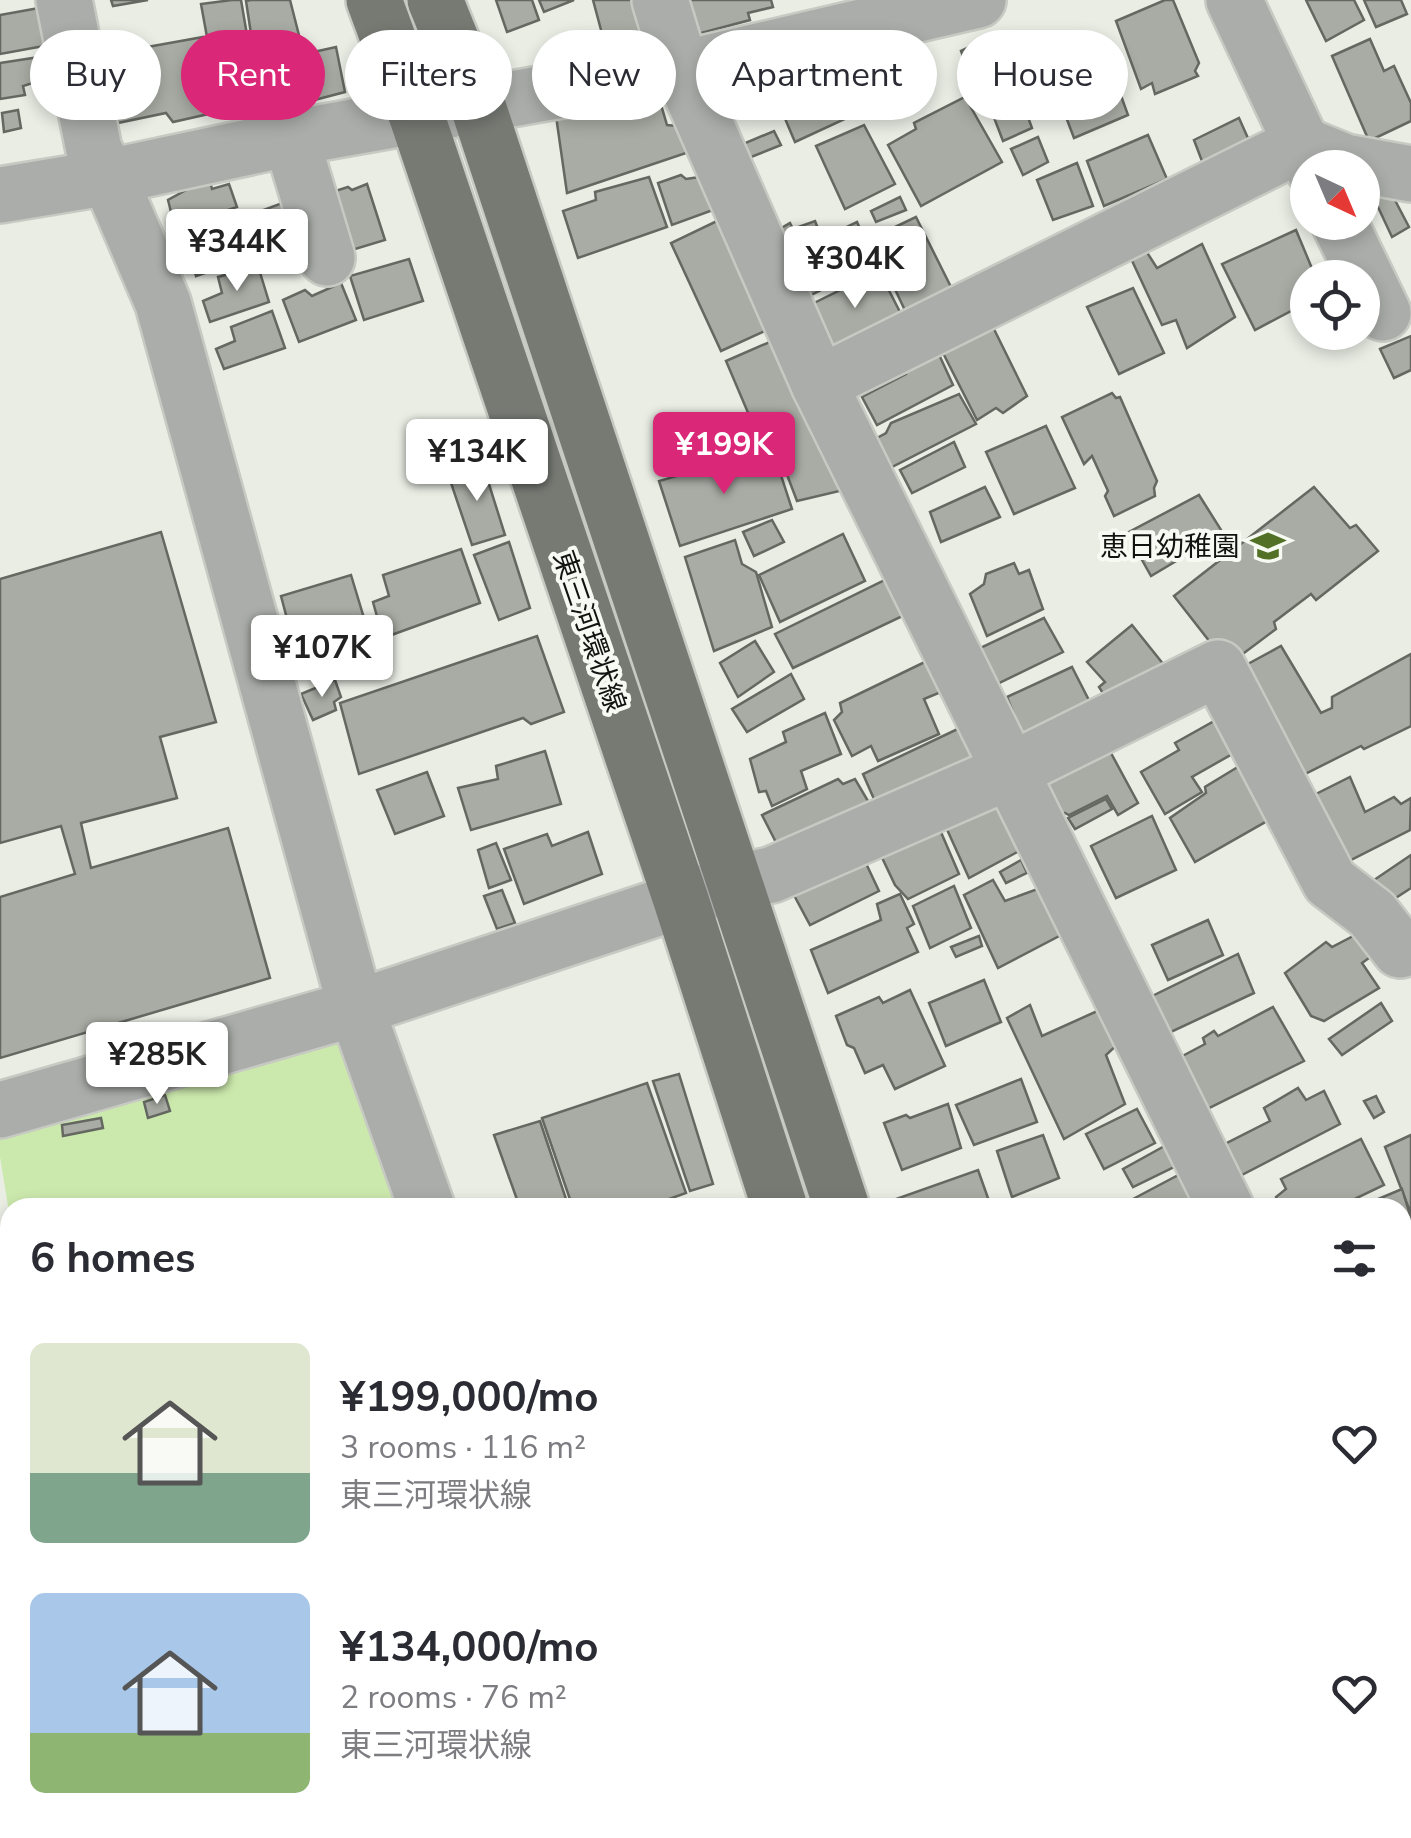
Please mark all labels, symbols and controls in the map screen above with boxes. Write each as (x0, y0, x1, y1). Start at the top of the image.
chip: Buy (30, 30, 161, 120)
chip: Rent (181, 30, 325, 120)
chip: Filters (345, 30, 512, 120)
chip: New (532, 30, 676, 120)
chip: Apartment (696, 30, 937, 120)
chip: House (957, 30, 1128, 120)
north arrow (1290, 150, 1380, 240)
map controls (1290, 150, 1380, 350)
pin: ¥344K (167, 209, 307, 294)
text: ¥344K (188, 220, 286, 263)
pin: ¥304K (785, 226, 925, 311)
text: ¥304K (806, 237, 904, 280)
button: locate (1290, 260, 1380, 350)
pin: ¥199K (654, 412, 794, 497)
pin: ¥134K (407, 419, 547, 504)
text: ¥199K (675, 423, 773, 466)
text: ¥134K (428, 430, 526, 473)
school or university icon: 恵日幼稚園 (1249, 527, 1287, 565)
place label: 恵日幼稚園 (1100, 528, 1240, 566)
street label: 東三河環状線 (544, 546, 634, 717)
pin: ¥107K (252, 615, 392, 700)
text: ¥107K (273, 626, 371, 669)
pin: ¥285K (87, 1022, 227, 1107)
text: ¥285K (108, 1033, 206, 1076)
text: 6 homes (30, 1230, 195, 1287)
icon: filters (1327, 1231, 1382, 1286)
text: ¥199,000/mo (340, 1369, 598, 1426)
icon: home (110, 1383, 230, 1503)
icon: heart (1327, 1416, 1382, 1471)
text: 3 rooms · 116 m² (340, 1426, 586, 1469)
text: 東三河環状線 (340, 1474, 532, 1517)
text: ¥134,000/mo (340, 1619, 598, 1676)
icon: home (110, 1633, 230, 1753)
icon: heart (1327, 1666, 1382, 1721)
text: 2 rooms · 76 m² (340, 1676, 567, 1719)
text: 東三河環状線 (340, 1724, 532, 1767)

